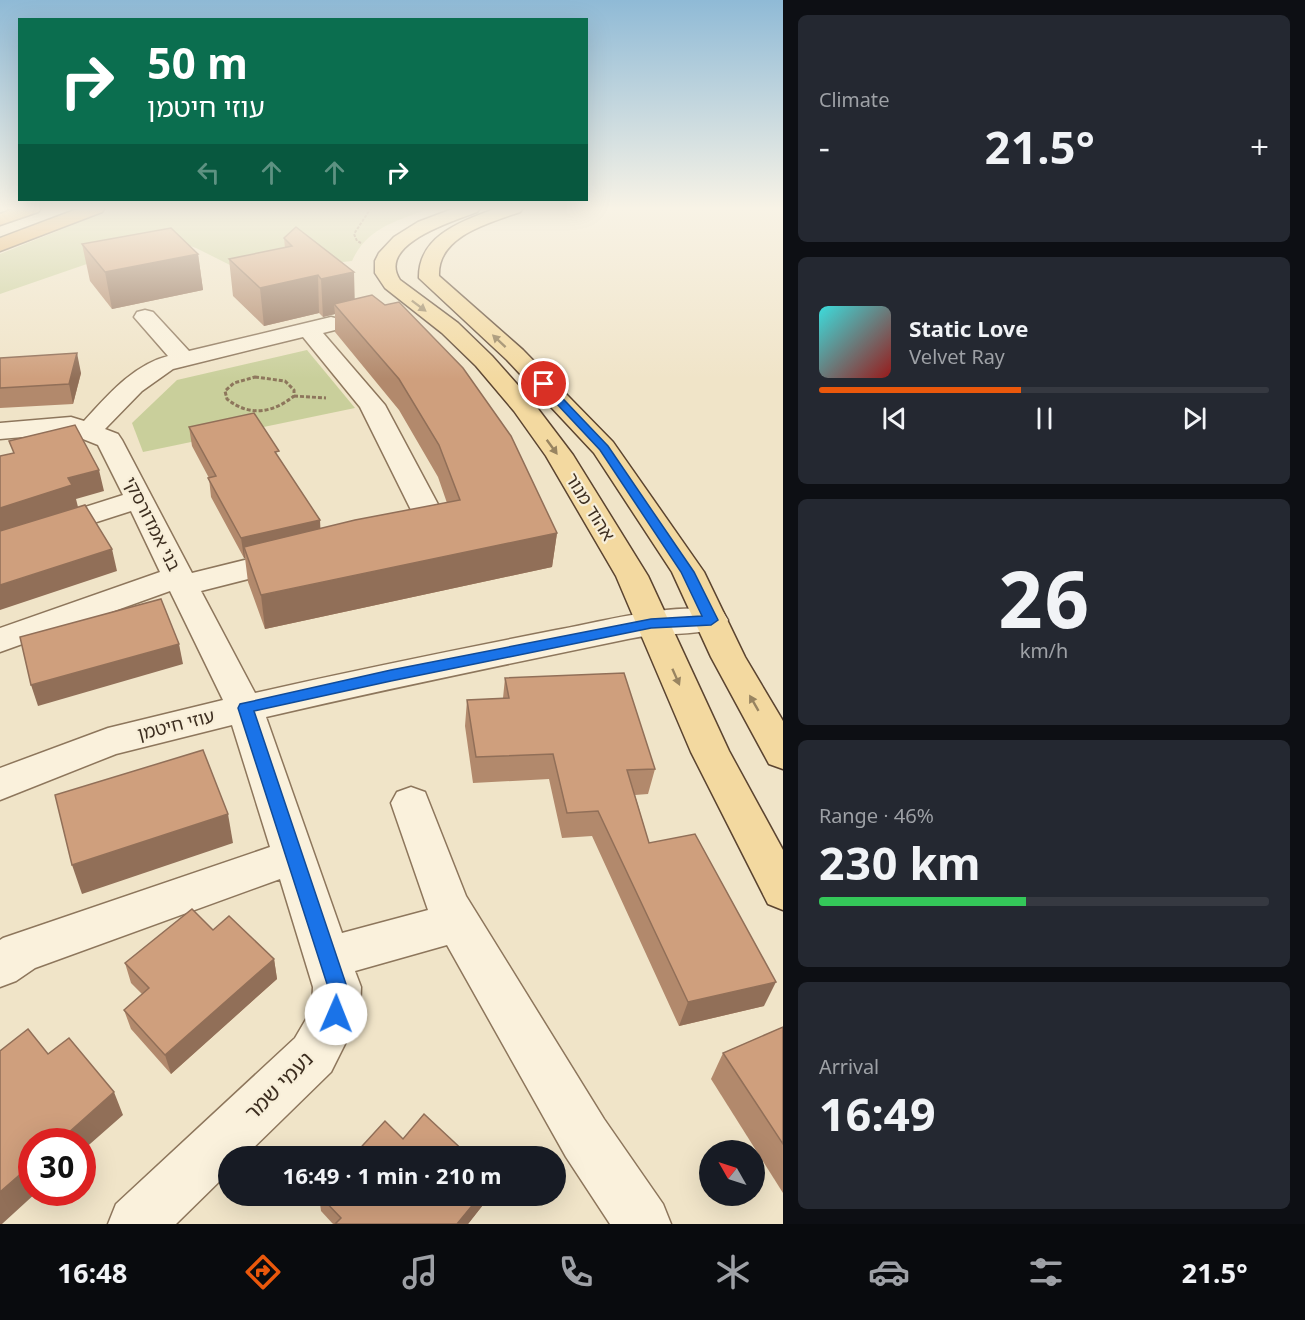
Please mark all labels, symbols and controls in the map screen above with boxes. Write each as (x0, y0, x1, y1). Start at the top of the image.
text: 50 m (147, 34, 248, 91)
icon: right (48, 42, 126, 120)
text: Climate (819, 86, 890, 113)
text: עוזי חיטמן (147, 88, 265, 125)
text: 21.5° (985, 116, 1095, 177)
text: − (819, 124, 830, 169)
text: + (1250, 124, 1269, 169)
icon: left (192, 156, 225, 189)
icon: ahead (255, 156, 288, 189)
icon: ahead (318, 156, 351, 189)
icon: right (381, 156, 414, 189)
one-way arrow (411, 300, 427, 312)
text: Static Love (909, 314, 1029, 343)
one-way arrow (492, 334, 507, 348)
text: Velvet Ray (909, 343, 1005, 370)
pin (518, 358, 569, 409)
icon: arrive (527, 367, 560, 400)
icon: previous (878, 402, 911, 435)
icon: pause (1028, 402, 1061, 435)
icon: next (1178, 402, 1211, 435)
one-way arrow (546, 438, 558, 454)
street label: אהוד מנור (561, 468, 621, 545)
street label: בני אמדורסקי (119, 472, 187, 575)
text: 26 (999, 545, 1089, 651)
text: km/h (1020, 637, 1068, 664)
one-way arrow (671, 668, 680, 685)
one-way arrow (749, 694, 759, 711)
street label: עוזי חיטמן (135, 703, 217, 745)
text: Range · 46% (819, 802, 934, 829)
text: 230 km (819, 832, 980, 893)
position arrow (304, 982, 368, 1046)
street label: נעמי שמר (238, 1045, 319, 1126)
text: Arrival (819, 1053, 879, 1080)
text: 16:49 (819, 1083, 936, 1144)
speed limit sign: 30 (18, 1128, 96, 1206)
north arrow (699, 1140, 765, 1206)
map controls (699, 1140, 765, 1206)
text: 16:49 · 1 min · 210 m (282, 1161, 502, 1190)
icon: directions (242, 1251, 284, 1293)
icon: music (399, 1251, 441, 1293)
icon: phone (555, 1251, 597, 1293)
icon: climate (712, 1251, 754, 1293)
icon: car (868, 1251, 910, 1293)
icon: filters (1025, 1251, 1067, 1293)
text: 16:48 (57, 1254, 128, 1291)
text: 21.5° (1182, 1254, 1248, 1291)

